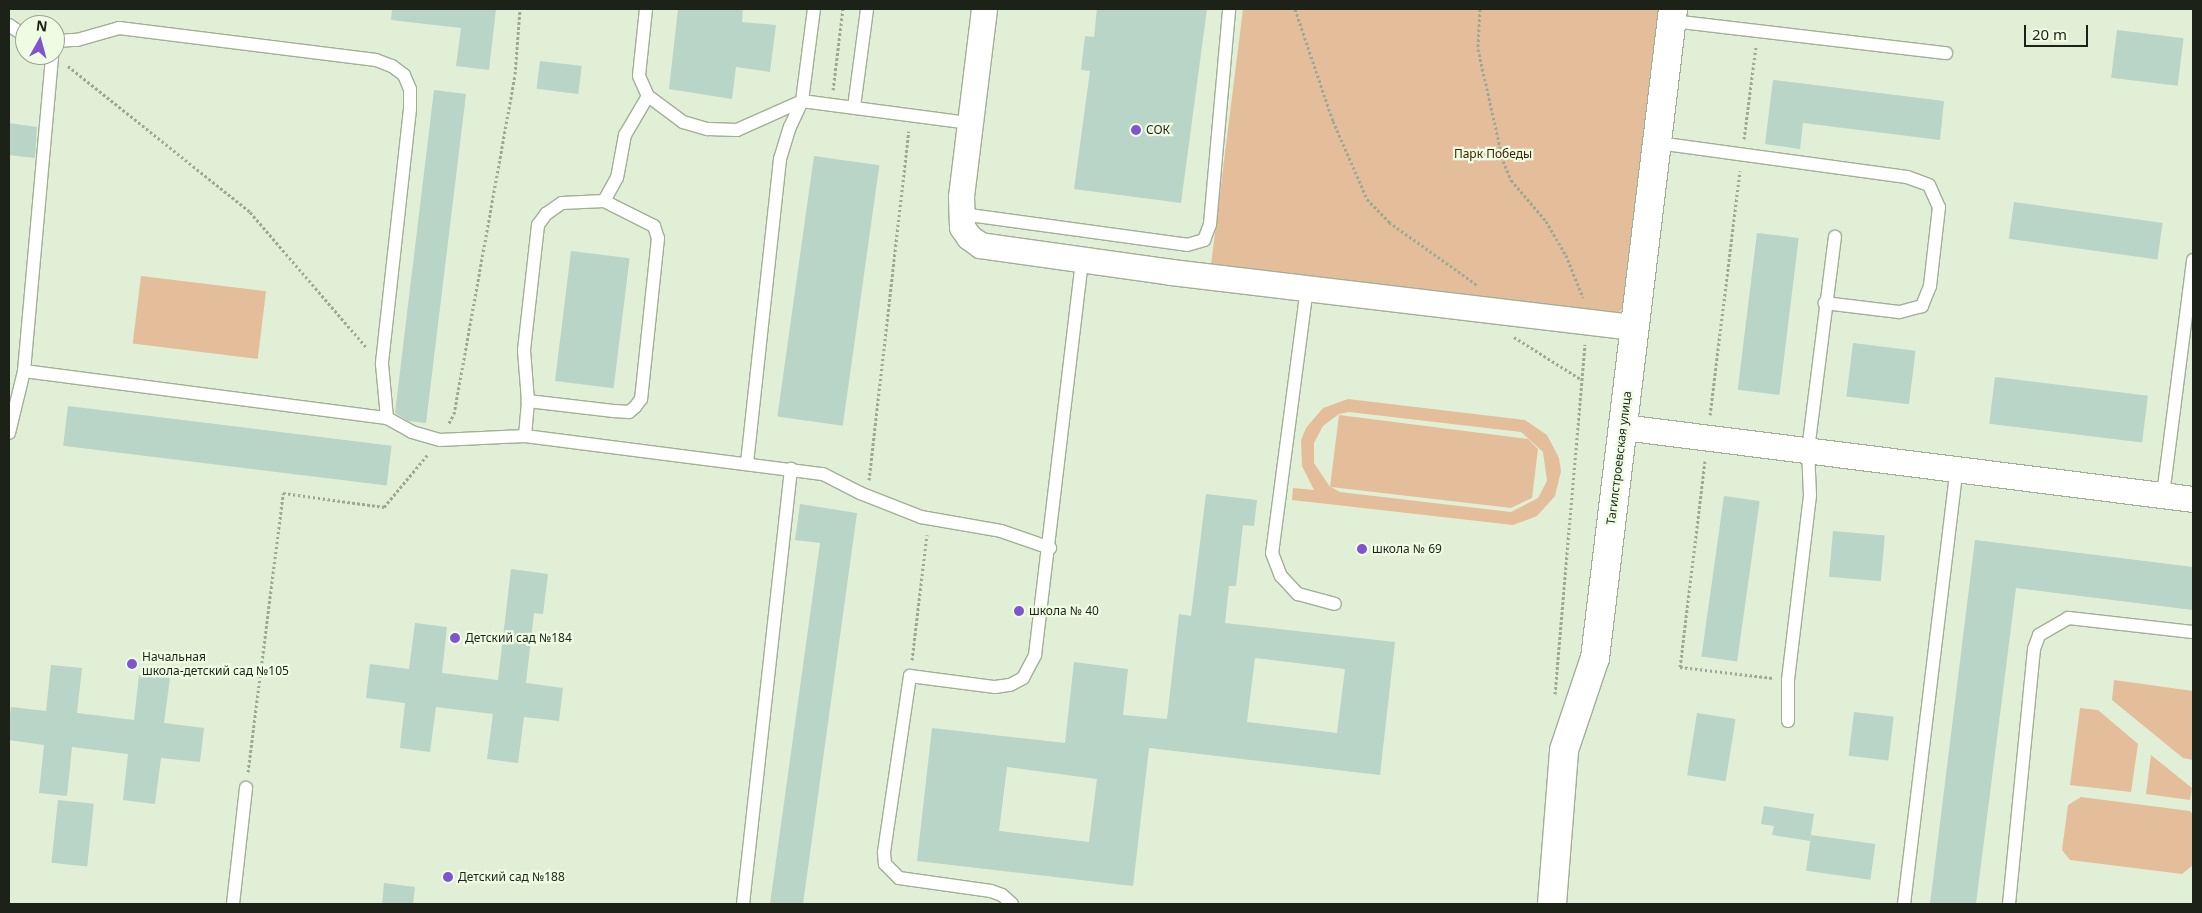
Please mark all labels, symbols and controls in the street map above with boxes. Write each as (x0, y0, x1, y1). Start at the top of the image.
north arrow (15, 15, 65, 65)
text: N (35, 15, 49, 36)
scale bar (2027, 15, 2091, 47)
text: 20 m (2032, 24, 2067, 44)
place label: СОК (1146, 123, 1170, 137)
marker: СОК (1130, 124, 1142, 136)
park label: Парк Победы (1454, 147, 1532, 161)
street label: Тагилстроевская улица (1604, 390, 1634, 526)
place label: школа № 69 (1372, 542, 1442, 556)
marker: школа № 69 (1356, 543, 1368, 555)
place label: школа № 40 (1029, 604, 1099, 618)
marker: школа № 40 (1013, 605, 1025, 617)
place label: Детский сад №184 (465, 631, 572, 645)
marker: Детский сад №184 (449, 632, 461, 644)
place label: Начальная школа-детский сад №105 (142, 650, 289, 678)
marker: Начальная школа-детский сад №105 (126, 658, 138, 670)
place label: Детский сад №188 (458, 870, 565, 884)
marker: Детский сад №188 (442, 871, 454, 883)

